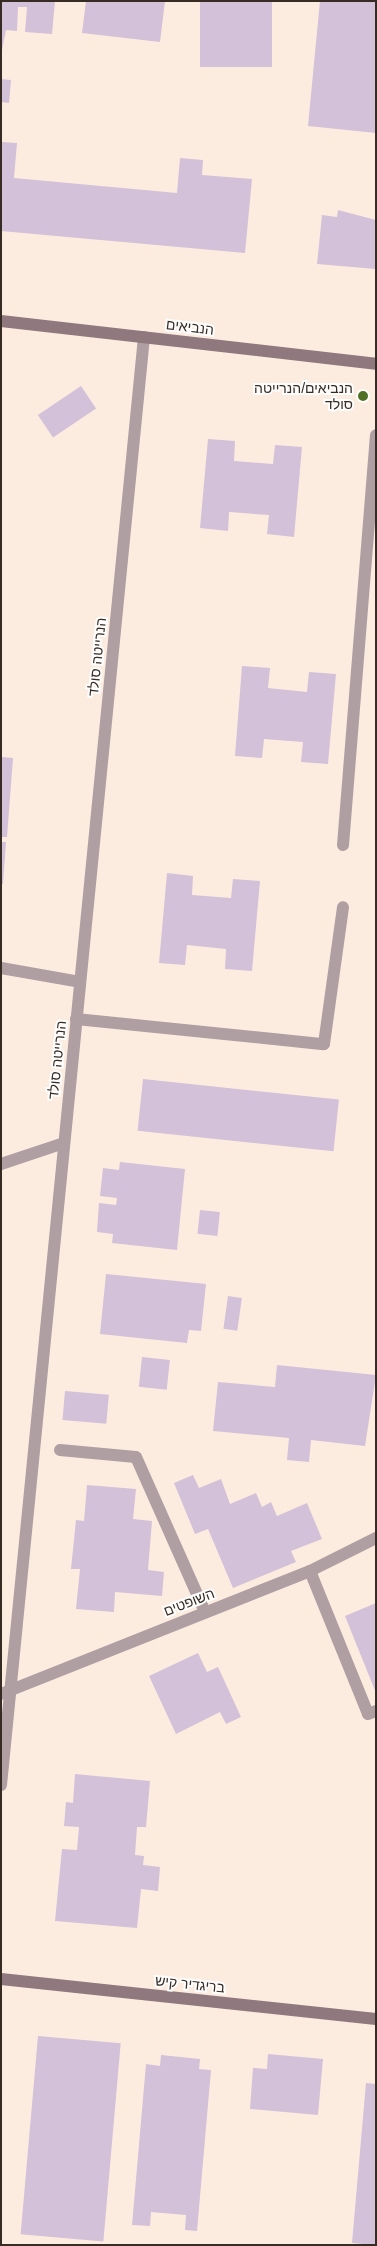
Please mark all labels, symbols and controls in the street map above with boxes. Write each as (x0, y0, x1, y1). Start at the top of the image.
street label: הנביאים (165, 316, 215, 338)
place label: הנביאים/הנרייטה סולד (254, 380, 353, 412)
marker: הנביאים/הנרייטה סולד (357, 390, 369, 402)
street label: הנרייטה סולד (85, 617, 109, 697)
street label: הנרייטה סולד (45, 1020, 69, 1100)
street label: השופטים (161, 1585, 217, 1619)
street label: בריגדיר קיש (154, 1972, 226, 1996)

